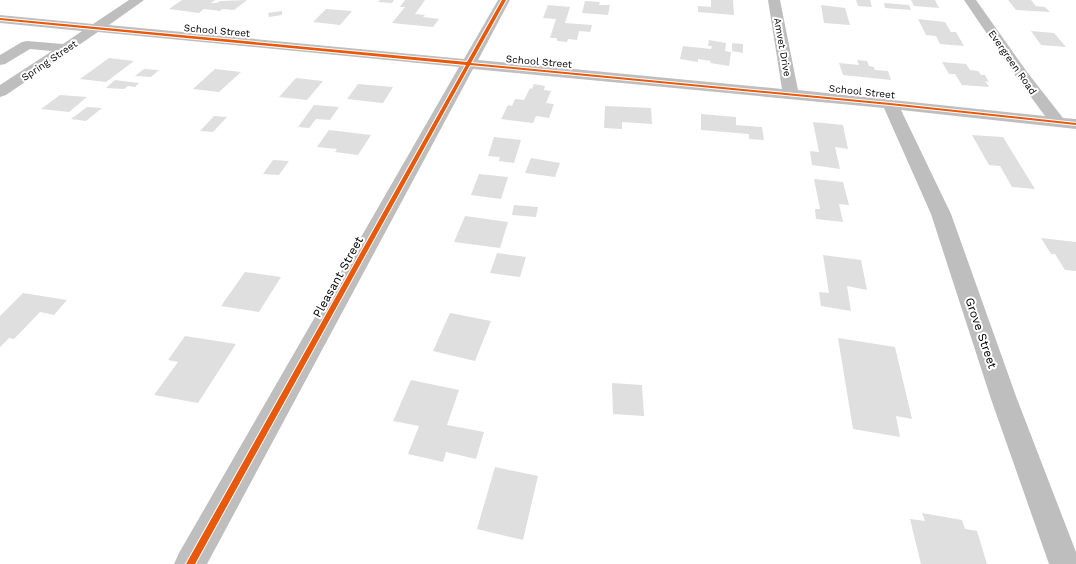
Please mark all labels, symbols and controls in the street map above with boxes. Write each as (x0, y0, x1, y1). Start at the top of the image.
street label: Amvet Drive (772, 17, 793, 77)
street label: School Street (183, 22, 251, 39)
street label: Evergreen Road (986, 28, 1039, 96)
street label: Spring Street (20, 37, 80, 83)
street label: School Street (505, 53, 573, 70)
street label: School Street (828, 83, 896, 101)
street label: Pleasant Street (310, 234, 366, 320)
street label: Grove Street (962, 296, 1000, 370)

